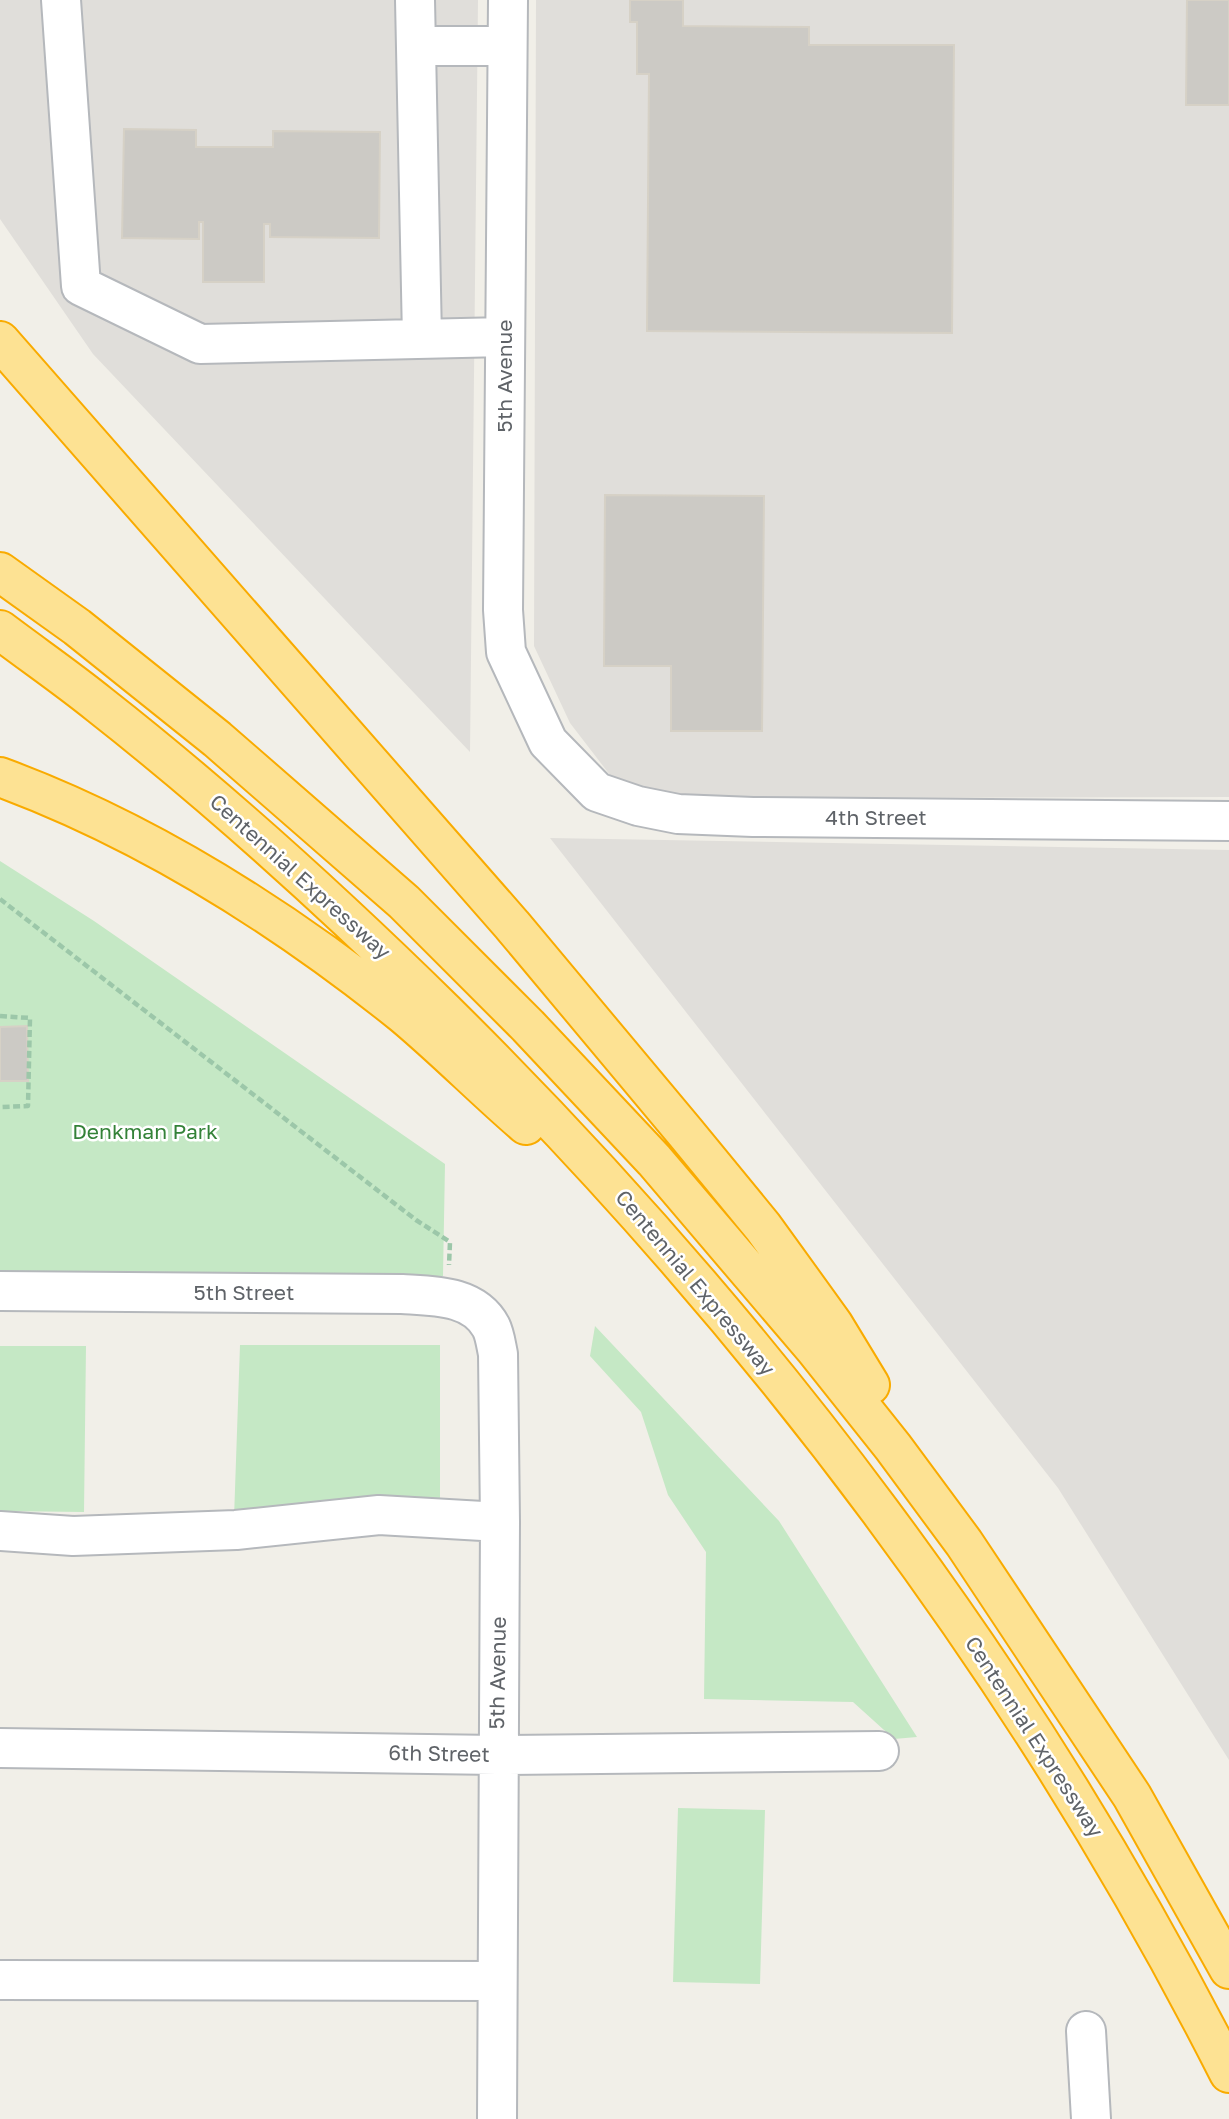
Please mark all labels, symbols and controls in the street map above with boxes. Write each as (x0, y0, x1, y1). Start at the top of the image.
street label: 5th Avenue (491, 320, 517, 432)
street label: Centennial Expressway (205, 788, 397, 965)
street label: 4th Street (825, 804, 927, 830)
park label: Denkman Park (72, 1118, 218, 1144)
street label: Centennial Expressway (610, 1184, 781, 1381)
street label: 5th Street (194, 1279, 294, 1305)
street label: 5th Avenue (483, 1616, 511, 1730)
street label: Centennial Expressway (960, 1631, 1110, 1842)
street label: 6th Street (388, 1739, 490, 1767)

